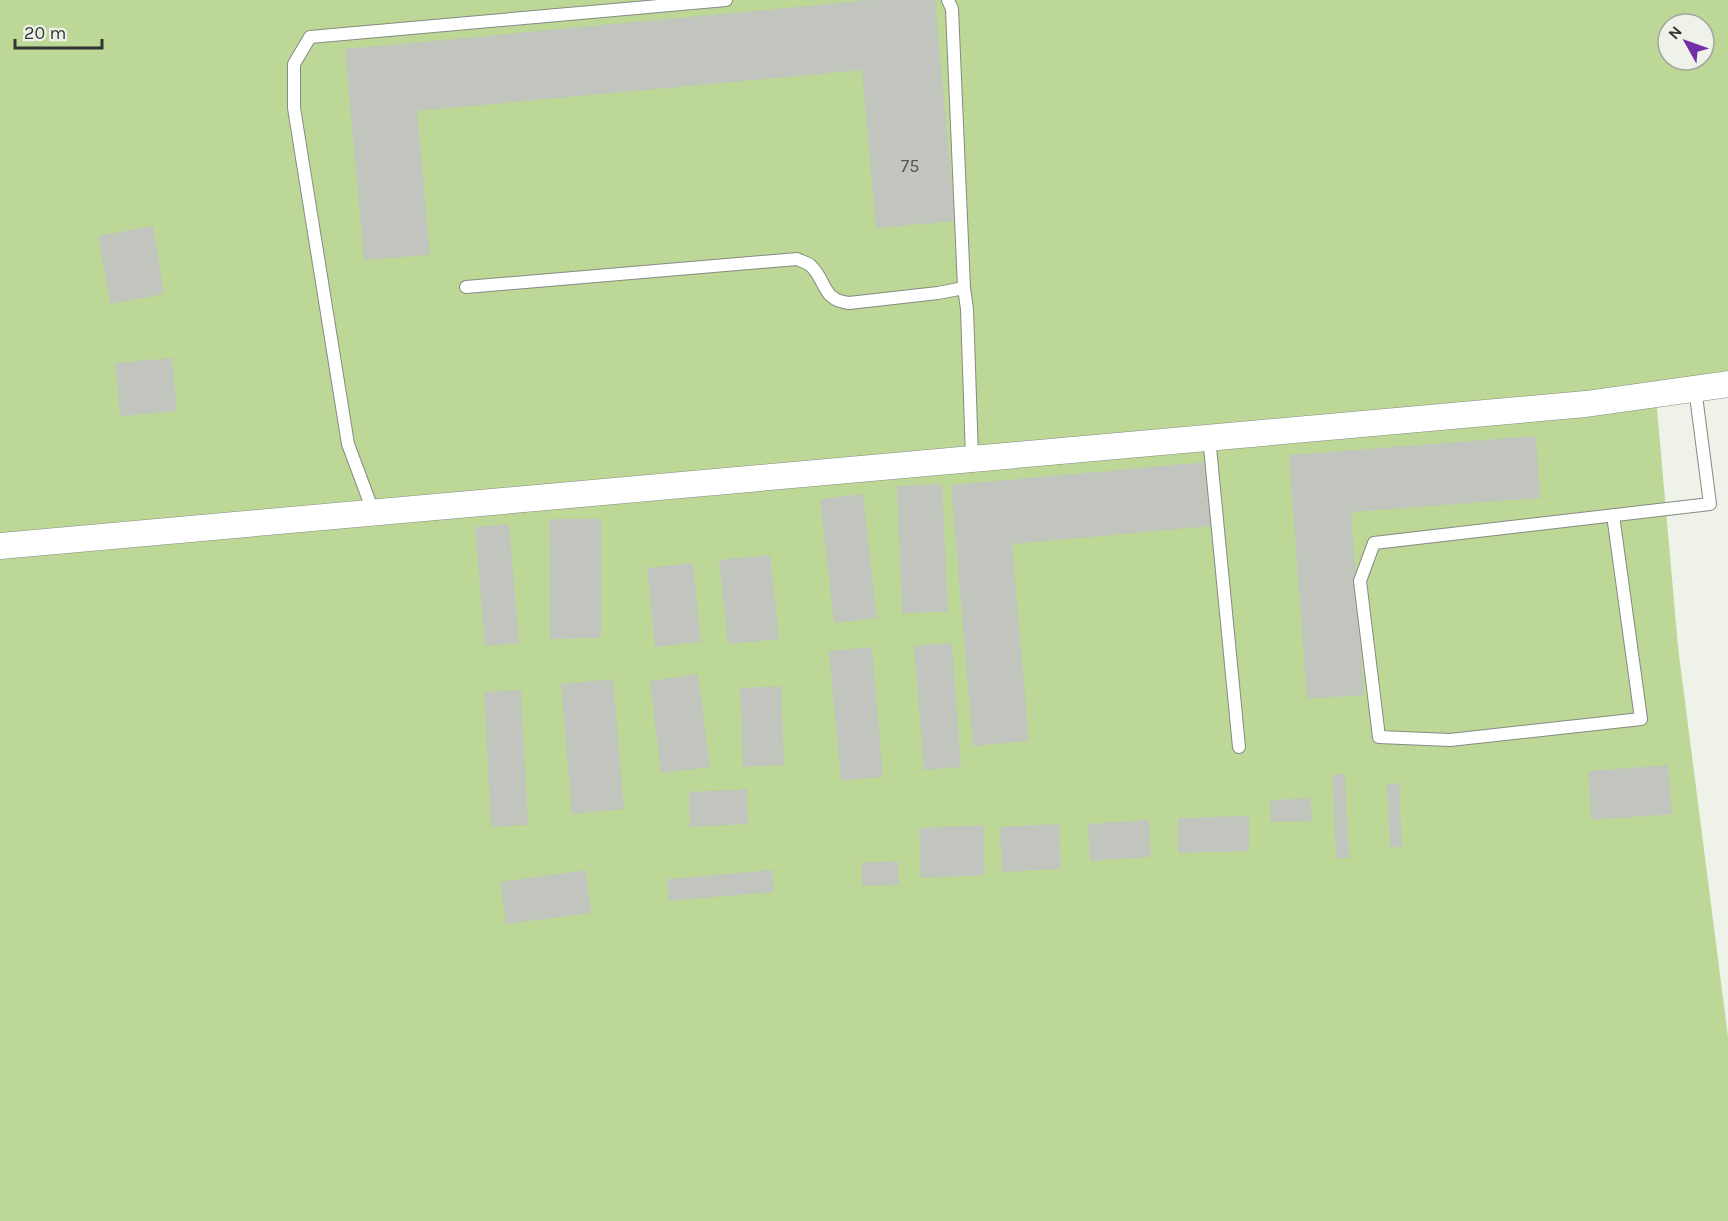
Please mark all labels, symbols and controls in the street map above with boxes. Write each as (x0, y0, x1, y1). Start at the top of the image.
scale bar (15, 12, 102, 50)
north arrow (1656, 12, 1716, 72)
text: 20 m (24, 22, 66, 44)
text: N (1664, 22, 1686, 43)
house number: 75 (901, 155, 919, 177)

